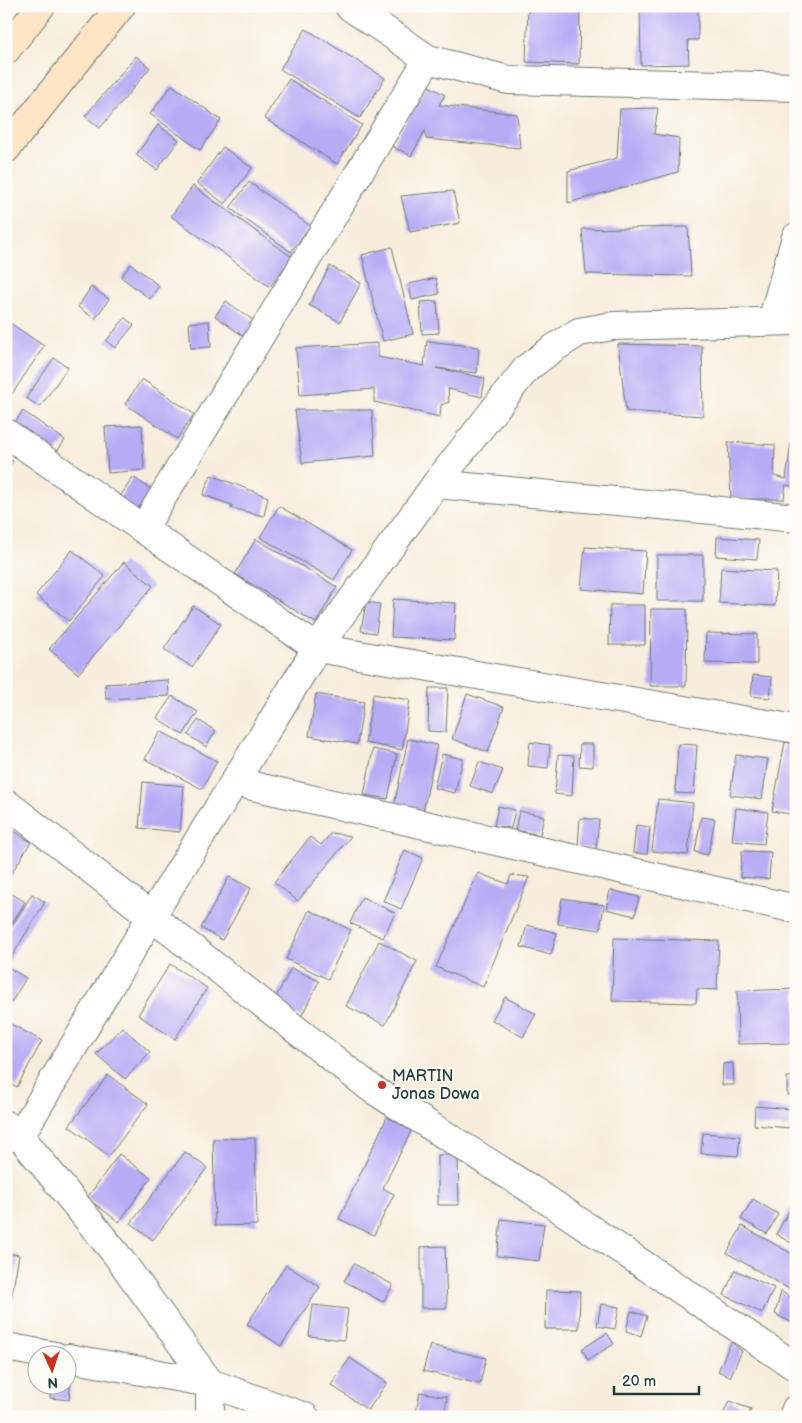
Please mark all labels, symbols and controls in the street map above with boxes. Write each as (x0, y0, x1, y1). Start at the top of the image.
place label: MARTIN Jonas Dowa (392, 1067, 480, 1104)
marker: MARTIN Jonas Dowa (376, 1079, 388, 1091)
north arrow (28, 1346, 78, 1396)
scale bar (614, 1363, 700, 1395)
text: 20 m (622, 1372, 656, 1391)
text: N (47, 1374, 58, 1391)

